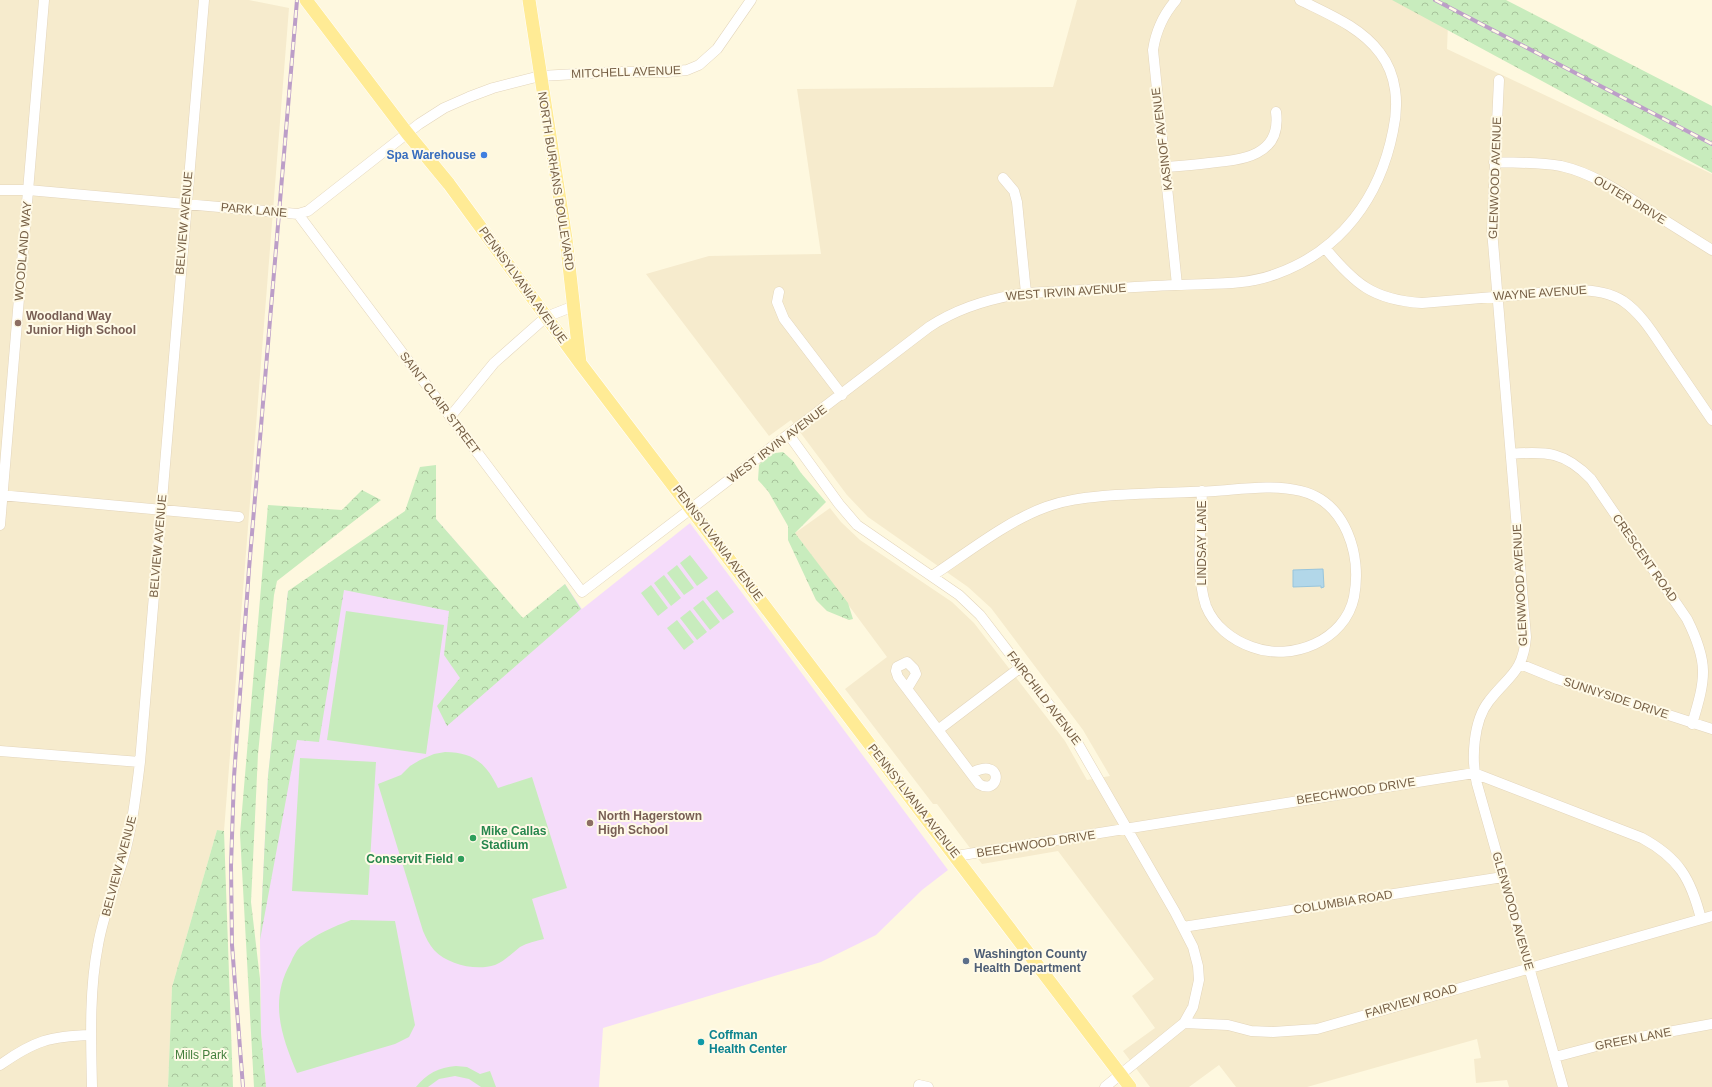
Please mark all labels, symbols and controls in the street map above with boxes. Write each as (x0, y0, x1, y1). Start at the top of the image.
street label: MITCHELL AVENUE (571, 63, 681, 81)
street label: KASINOF AVENUE (1149, 87, 1175, 191)
street label: NORTH BURHANS BOULEVARD (535, 91, 577, 272)
street label: GLENWOOD AVENUE (1486, 117, 1504, 239)
place label: Spa Warehouse (386, 148, 476, 162)
marker: Spa Warehouse (479, 150, 489, 160)
street label: BELVIEW AVENUE (173, 171, 195, 275)
street label: OUTER DRIVE (1591, 173, 1669, 227)
street label: PARK LANE (220, 200, 288, 220)
street label: WOODLAND WAY (12, 201, 34, 301)
street label: PENNSYLVANIA AVENUE (476, 224, 570, 346)
street label: WEST IRVIN AVENUE (1005, 281, 1127, 303)
street label: WAYNE AVENUE (1493, 283, 1587, 303)
place label: Woodland Way Junior High School (26, 309, 136, 337)
marker: Woodland Way Junior High School (13, 318, 23, 328)
street label: SAINT CLAIR STREET (397, 349, 483, 457)
street label: WEST IRVIN AVENUE (725, 402, 829, 486)
street label: PENNSYLVANIA AVENUE (670, 483, 766, 603)
street label: BELVIEW AVENUE (147, 494, 169, 598)
street label: LINDSAY LANE (1195, 501, 1209, 585)
street label: CRESCENT ROAD (1609, 511, 1681, 605)
street label: GLENWOOD AVENUE (1510, 523, 1530, 647)
street label: FAIRCHILD AVENUE (1004, 648, 1084, 748)
street label: SUNNYSIDE DRIVE (1562, 674, 1670, 722)
street label: PENNSYLVANIA AVENUE (865, 741, 963, 861)
street label: BEECHWOOD DRIVE (1296, 775, 1416, 807)
place label: North Hagerstown High School (598, 809, 702, 837)
street label: BELVIEW AVENUE (99, 814, 139, 918)
marker: North Hagerstown High School (585, 818, 595, 828)
place label: Mike Callas Stadium (481, 824, 547, 852)
street label: BEECHWOOD DRIVE (976, 828, 1096, 860)
marker: Mike Callas Stadium (468, 833, 478, 843)
street label: GLENWOOD AVENUE (1489, 850, 1537, 972)
place label: Conservit Field (366, 852, 453, 866)
marker: Conservit Field (456, 854, 466, 864)
street label: COLUMBIA ROAD (1293, 887, 1394, 917)
place label: Washington County Health Department (974, 947, 1087, 975)
marker: Washington County Health Department (961, 956, 971, 966)
street label: FAIRVIEW ROAD (1363, 981, 1459, 1021)
street label: GREEN LANE (1594, 1025, 1672, 1053)
place label: Coffman Health Center (709, 1028, 787, 1056)
marker: Coffman Health Center (696, 1037, 706, 1047)
park label: Mills Park (175, 1048, 228, 1062)

